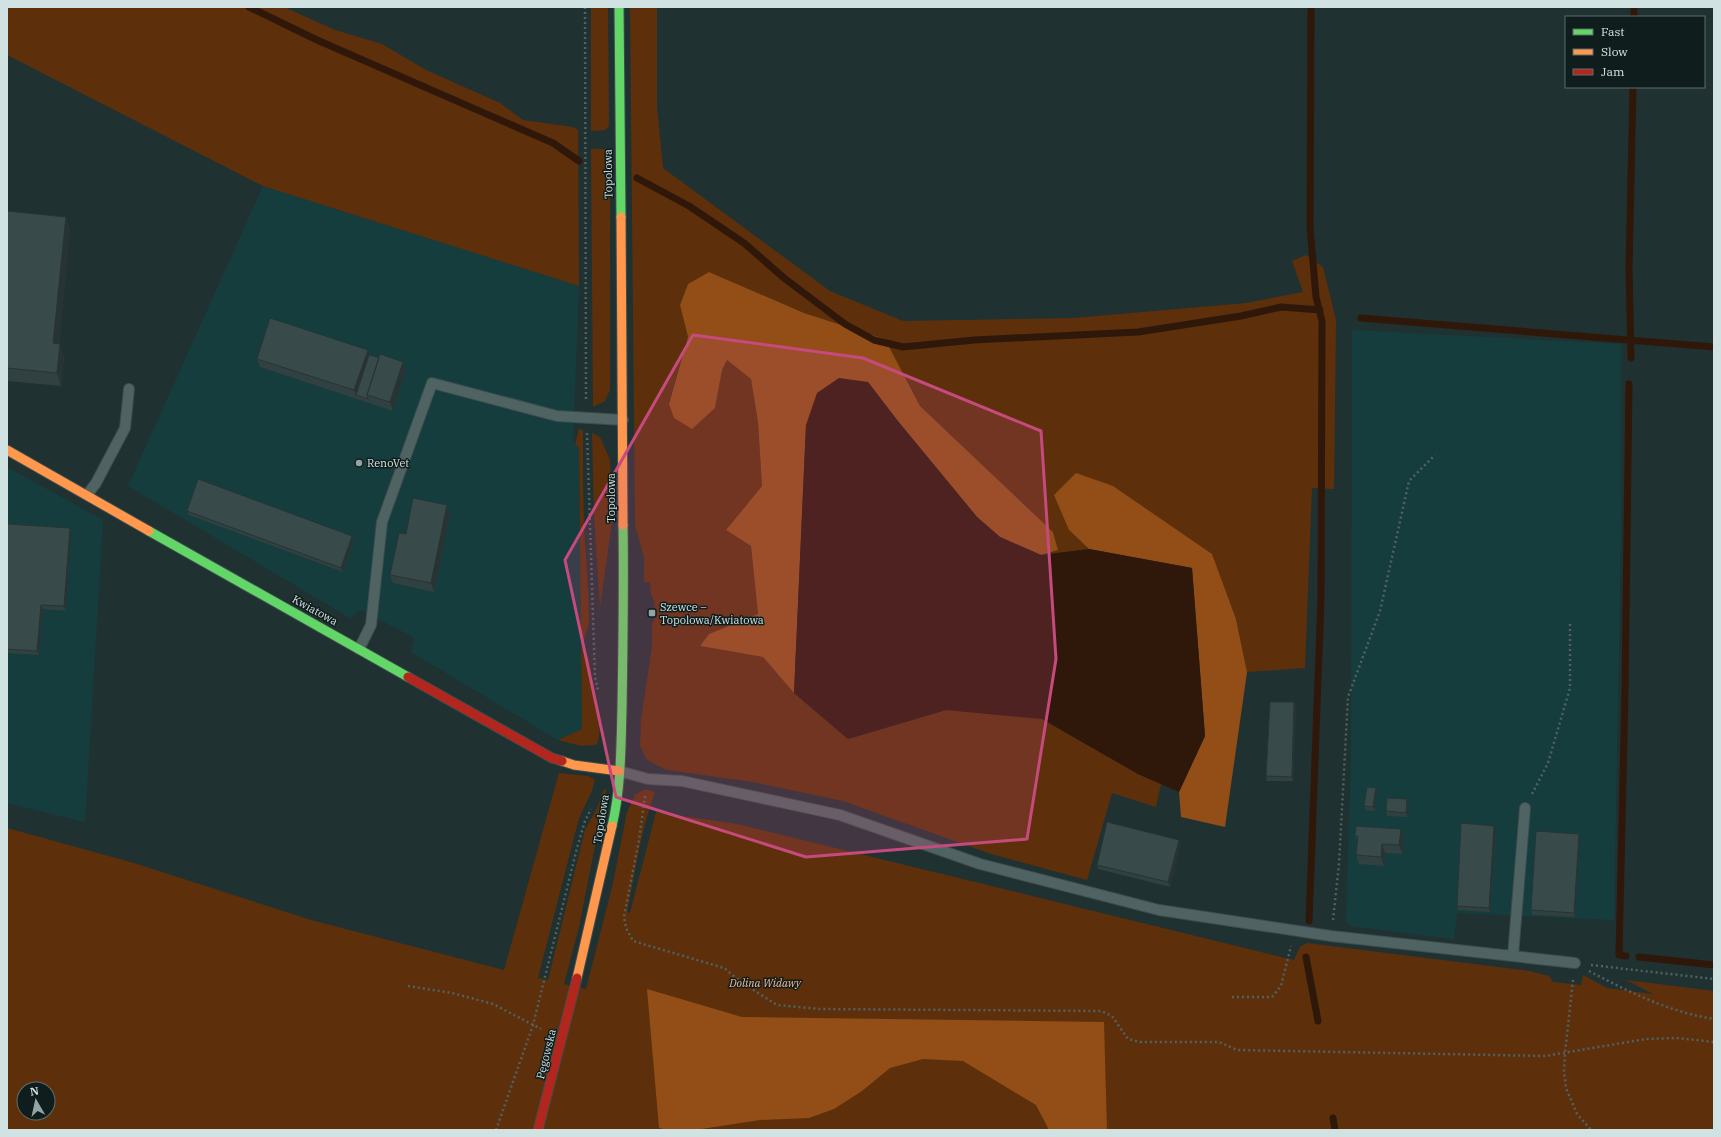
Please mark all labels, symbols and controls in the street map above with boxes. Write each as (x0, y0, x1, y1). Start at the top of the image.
legend (1565, 16, 1705, 88)
text: Fast (1601, 24, 1625, 39)
text: Slow (1601, 44, 1628, 59)
text: Jam (1601, 64, 1625, 79)
street label: Topolowa (601, 149, 615, 199)
place label: RenoVet (367, 456, 409, 470)
marker: RenoVet (354, 458, 364, 468)
street label: Topolowa (604, 473, 618, 523)
street label: Kwiatowa (290, 592, 340, 628)
place label: Szewce – Topolowa/Kwiatowa (660, 600, 764, 627)
marker: Szewce – Topolowa/Kwiatowa (647, 608, 657, 618)
street label: Topolowa (590, 793, 612, 845)
park label: Dolina Widawy (728, 976, 802, 990)
street label: Pęgowska (533, 1028, 559, 1080)
north arrow (16, 1081, 56, 1121)
text: N (29, 1083, 40, 1099)

